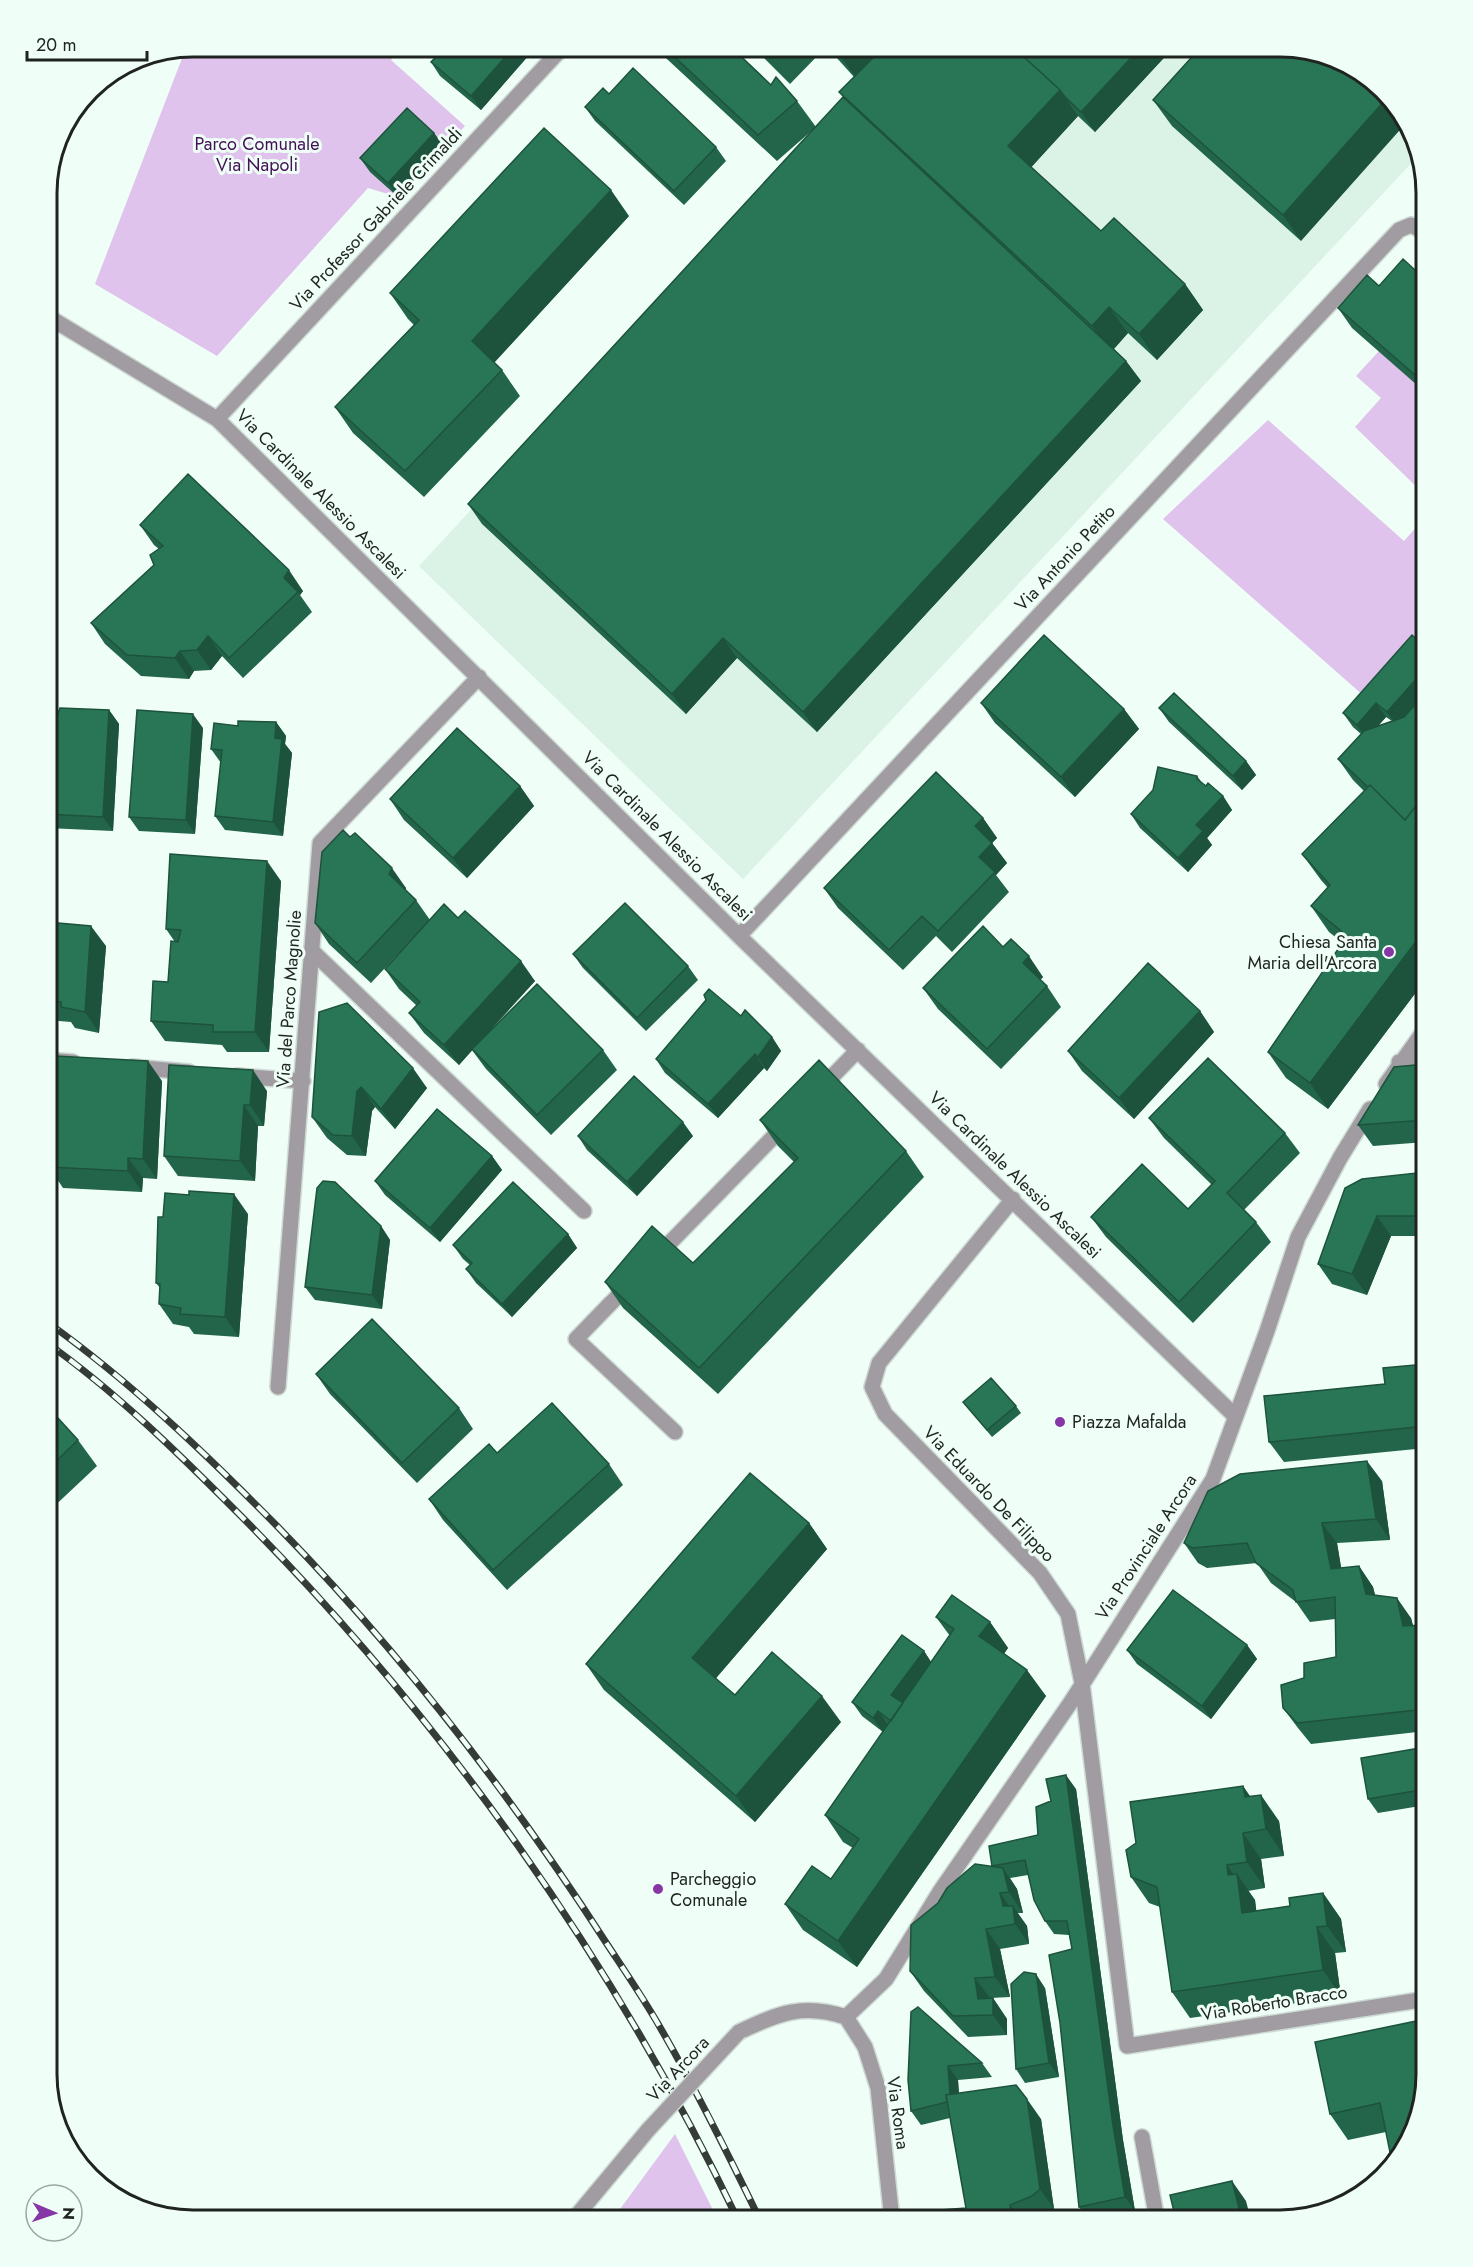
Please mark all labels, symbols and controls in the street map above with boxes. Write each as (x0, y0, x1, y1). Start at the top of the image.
scale bar (27, 24, 147, 62)
text: 20 m (36, 32, 76, 58)
street label: Via Professor Gabriele Crimaldi (284, 121, 468, 317)
park label: Parco Comunale Via Napoli (195, 131, 319, 178)
street label: Via Cardinale Alessio Ascalesi (230, 403, 412, 585)
street label: Via Antonio Petito (1009, 499, 1121, 617)
street label: Via Cardinale Alessio Ascalesi (576, 745, 758, 927)
street label: Via del Parco Magnolie (270, 909, 308, 1089)
place label: Chiesa Santa Maria dell'Arcora (1248, 929, 1377, 976)
marker: Chiesa Santa Maria dell'Arcora (1382, 945, 1396, 959)
street label: Via Cardinale Alessio Ascalesi (923, 1085, 1107, 1265)
place label: Piazza Mafalda (1072, 1409, 1186, 1435)
marker: Piazza Mafalda (1053, 1415, 1067, 1429)
street label: Via Eduardo De Filippo (917, 1420, 1061, 1568)
street label: Via Provinciale Arcora (1089, 1469, 1203, 1625)
place label: Parcheggio Comunale (670, 1866, 756, 1913)
marker: Parcheggio Comunale (651, 1882, 665, 1896)
street label: Via Roberto Bracco (1199, 1979, 1349, 2027)
street label: Via Arcora (641, 2030, 715, 2108)
street label: Via Roma (880, 2075, 916, 2151)
north arrow (24, 2183, 84, 2243)
text: N (57, 2207, 80, 2220)

